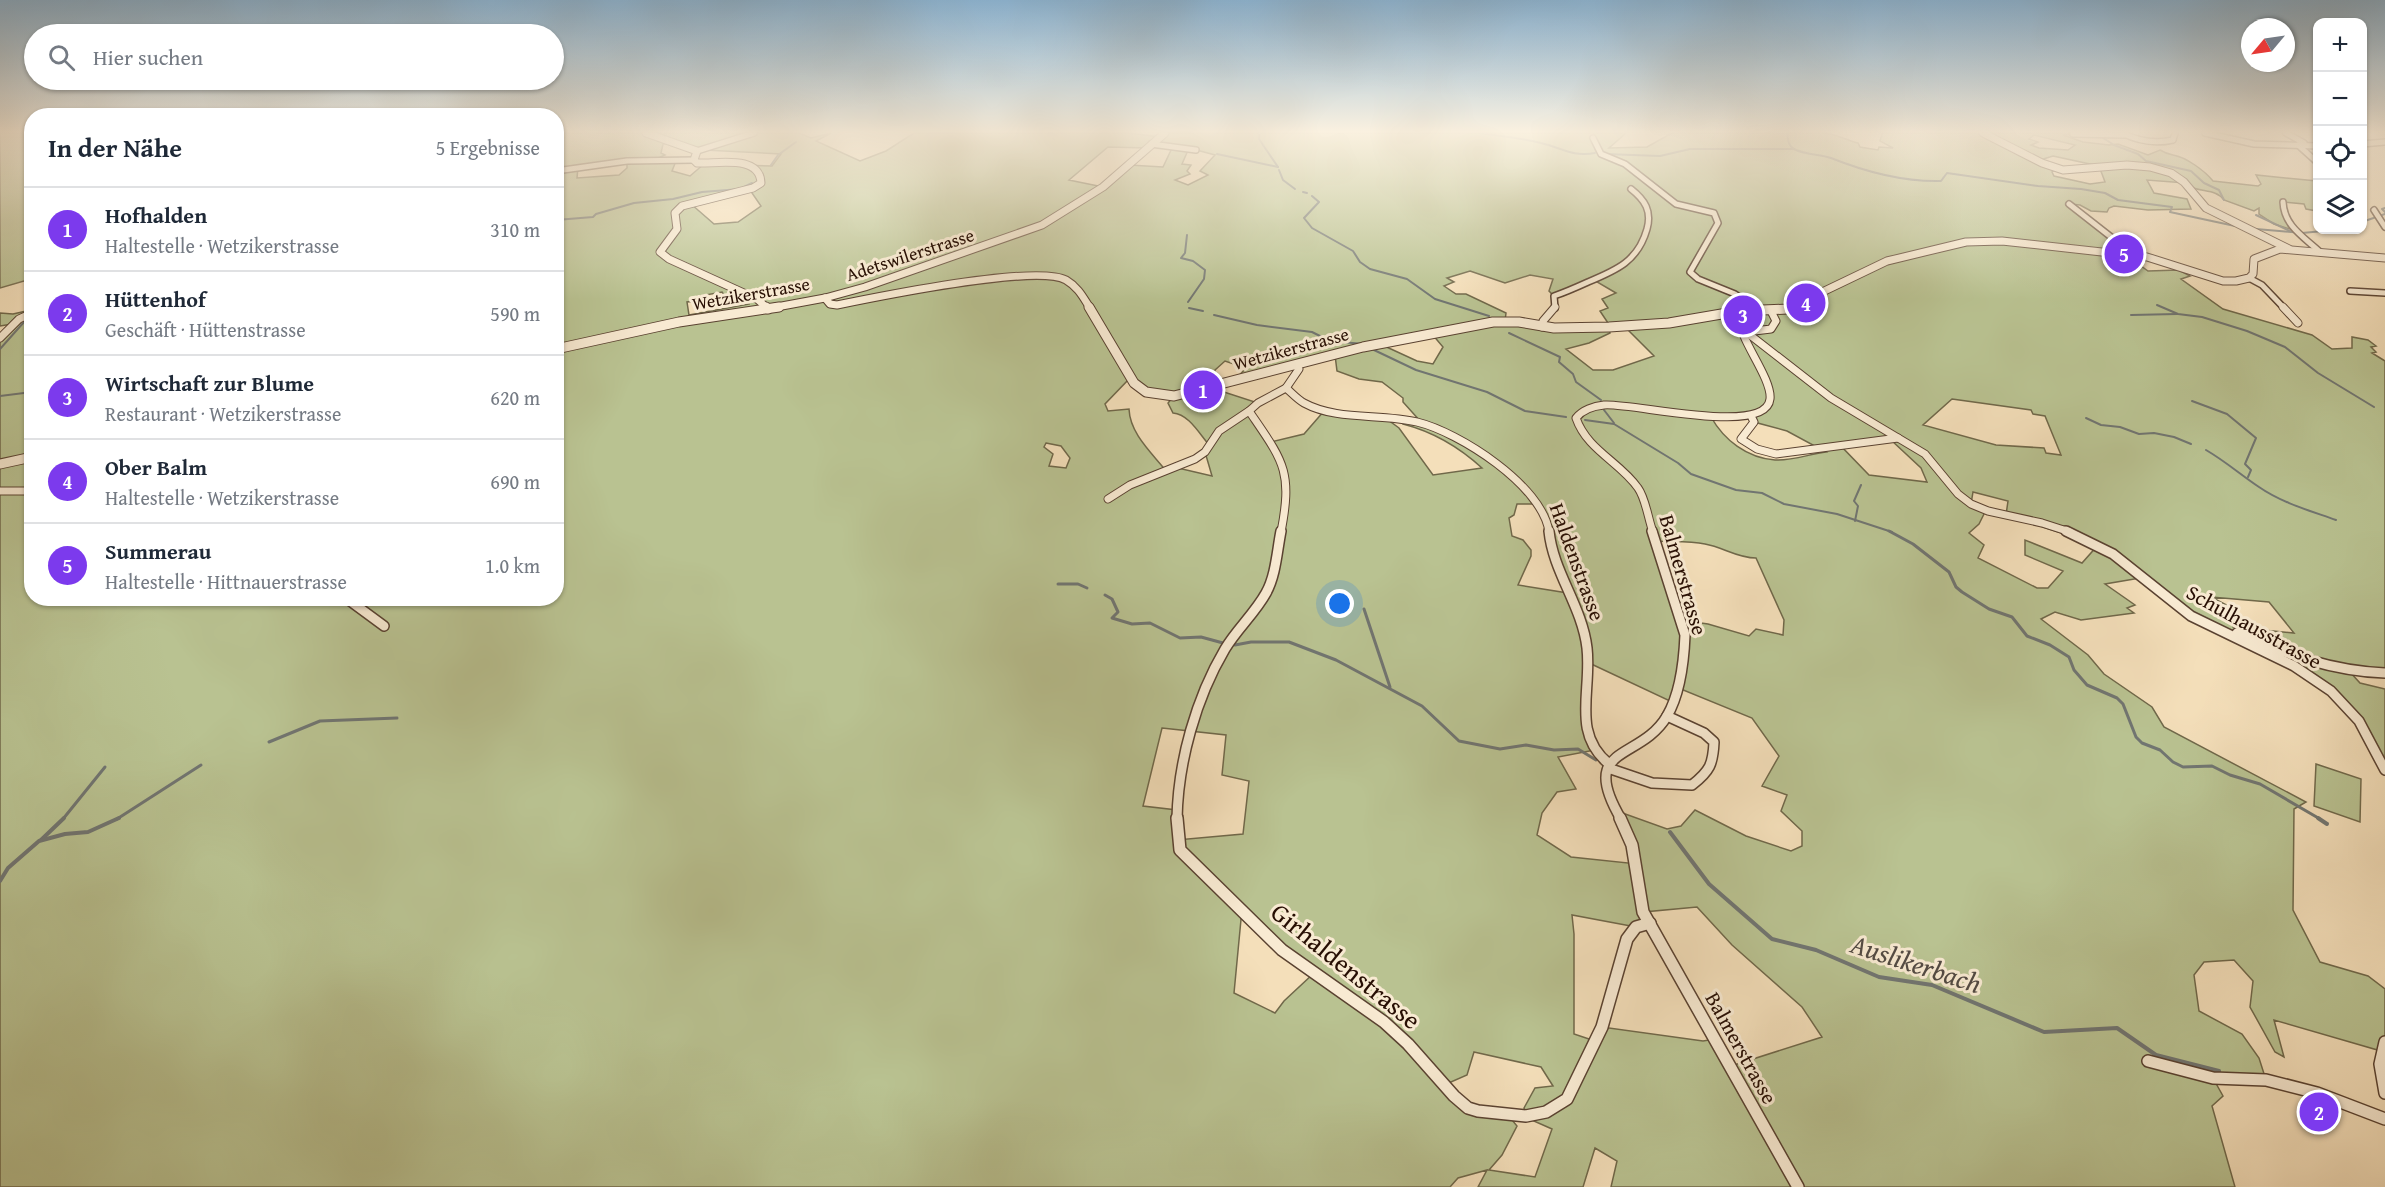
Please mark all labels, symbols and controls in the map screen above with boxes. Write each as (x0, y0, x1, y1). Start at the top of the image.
north arrow (2241, 18, 2295, 72)
map controls (2313, 18, 2367, 234)
button: + (2313, 18, 2367, 72)
search box (24, 24, 564, 90)
icon: search (45, 41, 78, 74)
text: Hier suchen (93, 41, 203, 73)
button: − (2313, 72, 2367, 126)
button: locate (2313, 126, 2367, 180)
text: In der Nähe (48, 128, 182, 167)
text: 5 Ergebnisse (436, 133, 540, 162)
button: layers (2313, 180, 2367, 234)
text: Hofhalden (105, 199, 207, 231)
text: 1 (62, 215, 73, 244)
text: 310 m (490, 215, 540, 244)
street label: Adetswilerstrasse (842, 221, 977, 288)
text: Haltestelle · Wetzikerstrasse (105, 231, 339, 260)
pin: 5 (2104, 232, 2144, 276)
street label: Wetzikerstrasse (690, 270, 812, 317)
pin: 4 (1786, 280, 1826, 326)
text: Hüttenhof (105, 283, 206, 315)
pin: 3 (1724, 292, 1762, 338)
text: 2 (62, 299, 73, 328)
text: 590 m (490, 299, 540, 328)
text: Geschäft · Hüttenstrasse (105, 315, 306, 344)
street label: Wetzikerstrasse (1230, 320, 1352, 377)
text: Wirtschaft zur Blume (105, 367, 314, 399)
pin: 1 (1184, 368, 1222, 412)
text: 3 (62, 383, 73, 412)
text: 620 m (490, 383, 540, 412)
text: Restaurant · Wetzikerstrasse (105, 399, 341, 428)
text: Ober Balm (105, 451, 207, 483)
text: 4 (62, 467, 73, 496)
text: 690 m (490, 467, 540, 496)
text: Haltestelle · Wetzikerstrasse (105, 483, 339, 512)
street label: Haldenstrasse (1542, 499, 1613, 625)
street label: Balmerstrasse (1651, 511, 1716, 639)
text: Summerau (105, 535, 211, 567)
text: 5 (62, 551, 73, 580)
text: 1.0 km (485, 551, 540, 580)
text: Haltestelle · Hittnauerstrasse (105, 567, 347, 596)
street label: Schulhausstrasse (2181, 577, 2328, 677)
your location (1325, 589, 1354, 618)
street label: Girhaldenstrasse (1263, 893, 1430, 1038)
water label: Auslikerbach (1845, 923, 1987, 1003)
street label: Balmerstrasse (1698, 986, 1785, 1110)
pin: 2 (2300, 1090, 2338, 1134)

